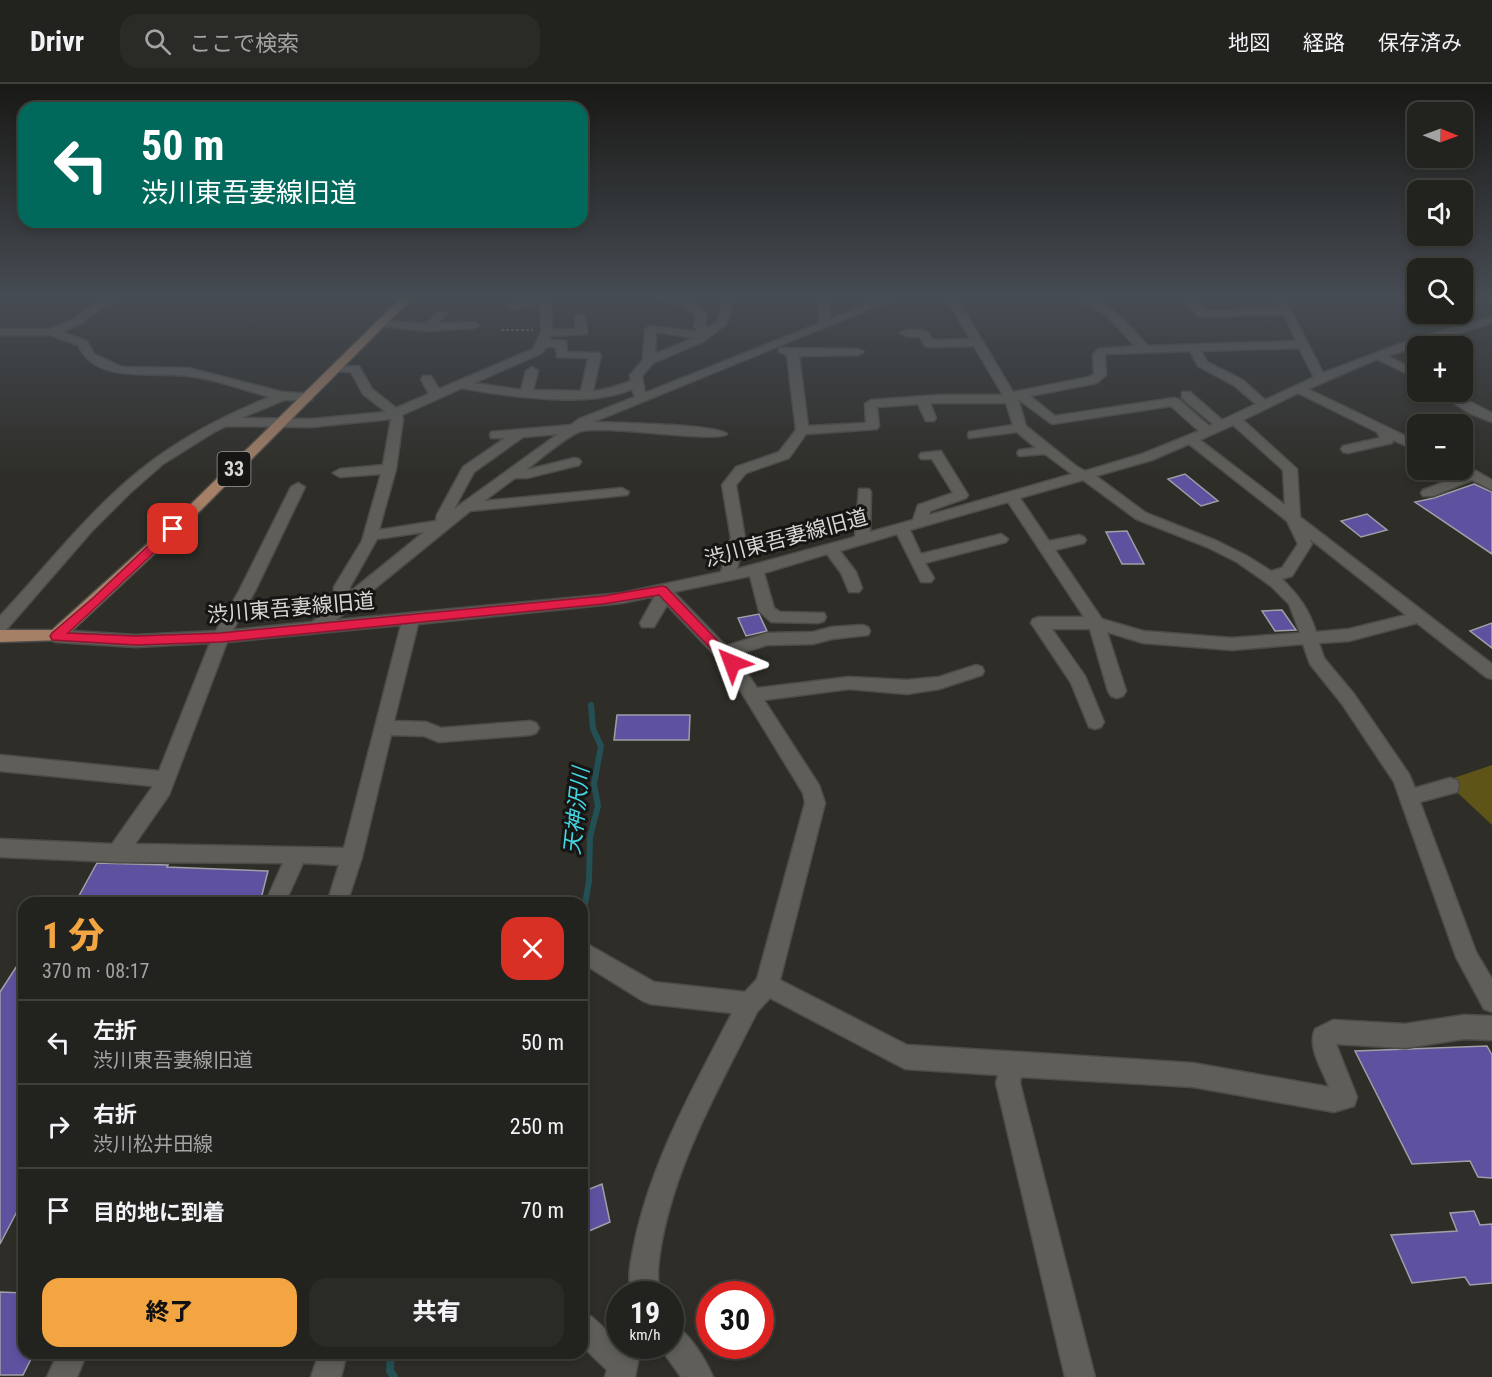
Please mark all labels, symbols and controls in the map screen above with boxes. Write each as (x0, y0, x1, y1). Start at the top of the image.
search box (120, 14, 540, 68)
text: Drivr (30, 25, 84, 58)
icon: search (141, 25, 174, 58)
text: ここで検索 (189, 31, 299, 56)
text: 地図 (1228, 31, 1270, 55)
text: 経路 (1303, 31, 1345, 55)
text: 保存済み (1378, 31, 1462, 55)
north arrow (1407, 102, 1473, 168)
map controls (1407, 102, 1473, 480)
text: 50 m (141, 121, 224, 170)
icon: left (42, 126, 120, 204)
text: 渋川東吾妻線旧道 (141, 177, 357, 209)
button: sound (1407, 180, 1473, 246)
button: search (1407, 258, 1473, 324)
button: + (1407, 336, 1473, 402)
button: − (1407, 414, 1473, 480)
road number: 33 (218, 452, 250, 486)
pin (147, 503, 198, 554)
street label: 渋川東吾妻線旧道 (702, 505, 870, 571)
icon: arrive (156, 512, 189, 545)
street label: 渋川東吾妻線旧道 (206, 589, 376, 627)
position arrow (700, 631, 764, 695)
water label: 天神沢川 (559, 764, 594, 856)
text: 1 分 (42, 915, 105, 957)
button: close (501, 917, 564, 980)
text: 370 m · 08:17 (42, 959, 149, 983)
text: 左折 (93, 1018, 137, 1043)
icon: left (42, 1026, 75, 1059)
text: 50 m (521, 1030, 564, 1055)
text: 渋川東吾妻線旧道 (93, 1048, 253, 1072)
text: 右折 (93, 1102, 137, 1127)
icon: right (42, 1110, 75, 1143)
text: 250 m (510, 1114, 564, 1139)
text: 渋川松井田線 (93, 1132, 213, 1156)
icon: arrive (42, 1194, 75, 1227)
text: 70 m (521, 1198, 564, 1223)
text: 目的地に到着 (93, 1200, 225, 1225)
button: 終了 (42, 1278, 297, 1347)
button: 共有 (309, 1278, 564, 1347)
speed limit sign: 30 (696, 1281, 774, 1359)
text: 19 (630, 1295, 660, 1330)
text: km/h (630, 1326, 660, 1344)

